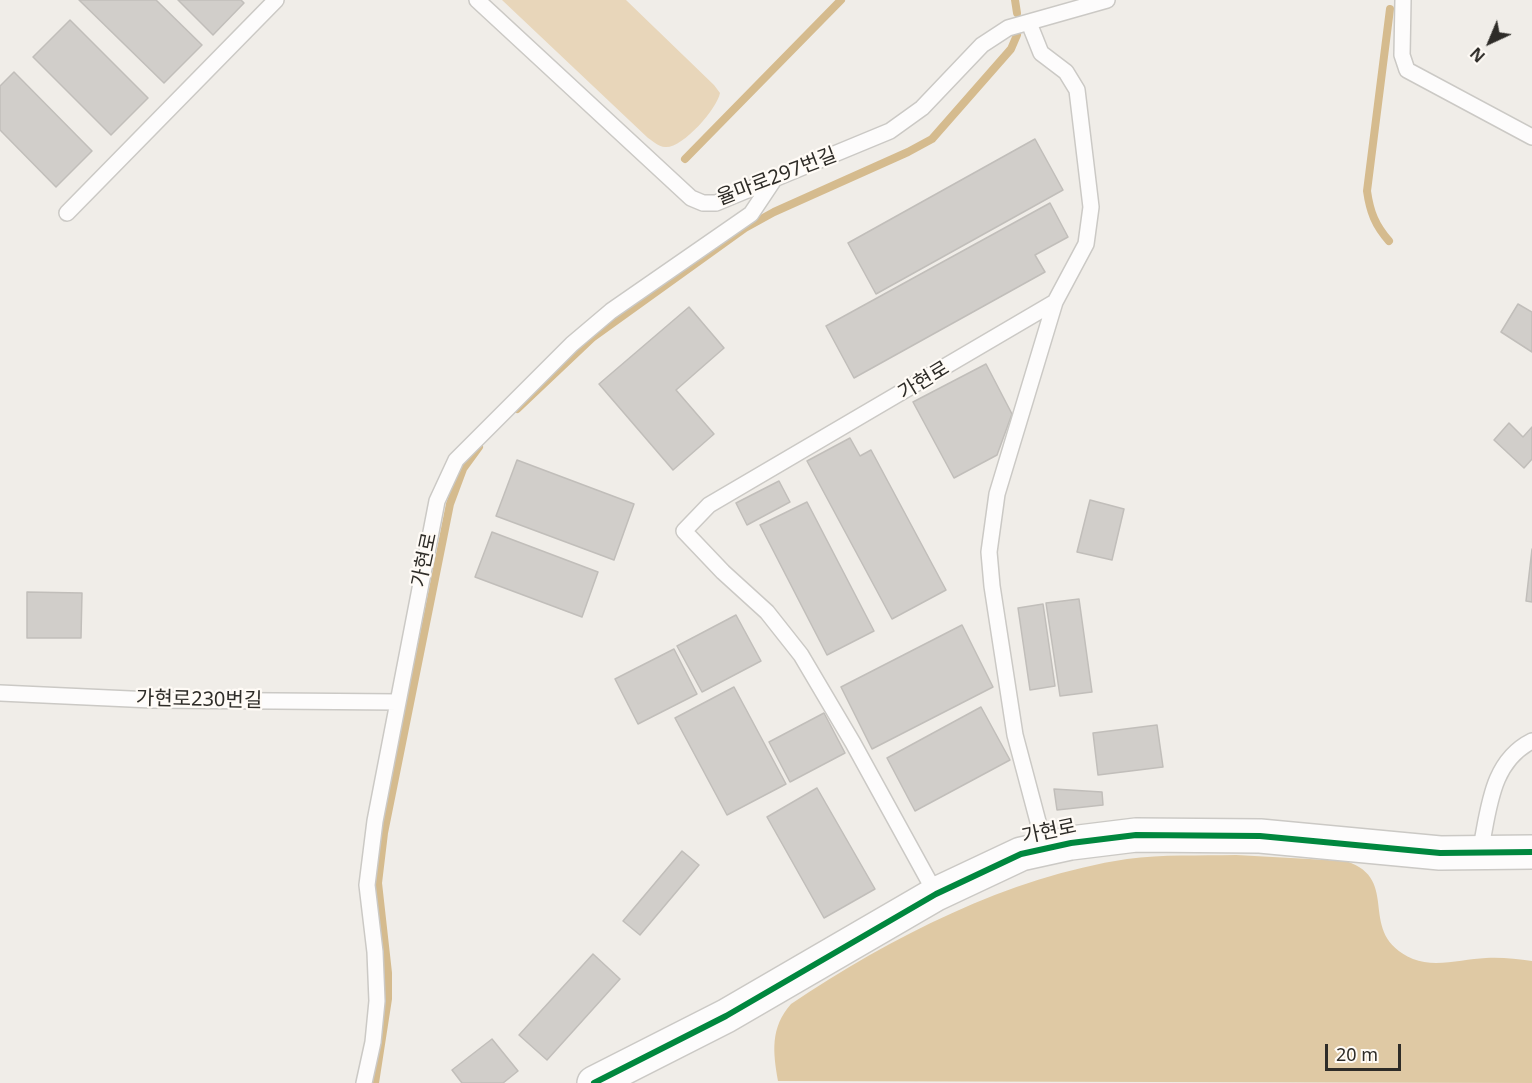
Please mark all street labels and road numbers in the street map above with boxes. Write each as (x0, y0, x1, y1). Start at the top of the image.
street label: 율마로297번길 (714, 143, 840, 211)
street label: 가현로 (894, 356, 954, 406)
street label: 가현로 (408, 531, 442, 589)
street label: 가현로230번길 (136, 687, 262, 713)
street label: 가현로 (1020, 815, 1078, 849)

